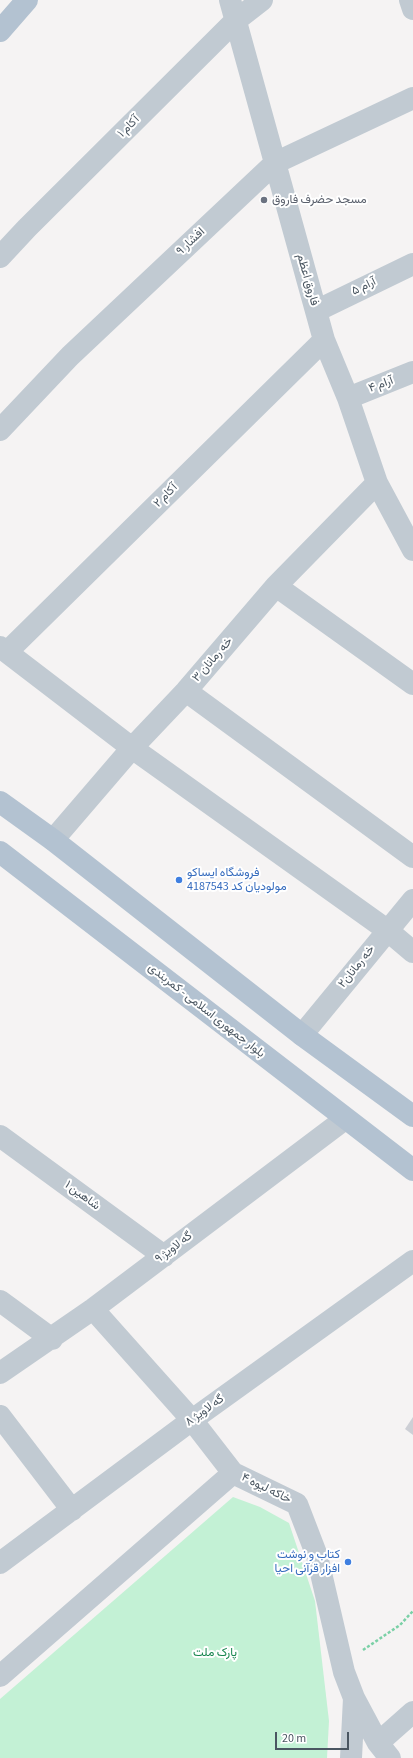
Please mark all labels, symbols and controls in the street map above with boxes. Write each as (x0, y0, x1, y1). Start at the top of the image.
street label: آکام ۱ (115, 113, 143, 141)
place label: مسجد حضرف فاروق (272, 193, 367, 207)
marker: مسجد حضرف فاروق (259, 195, 269, 205)
street label: افشار ۹ (174, 225, 208, 259)
street label: فاروق اعظم (293, 252, 321, 308)
street label: آرام ۵ (349, 275, 379, 299)
street label: آرام ۴ (367, 374, 395, 396)
street label: آکام ۲ (151, 481, 181, 511)
street label: خه رمانان ۳ (190, 635, 236, 685)
place label: فروشگاە ایساکو مولودیان کد 4187543 (187, 866, 287, 894)
marker: فروشگاە ایساکو مولودیان کد 4187543 (174, 875, 184, 885)
street label: خه رمانان۲ (336, 943, 378, 991)
street label: بلوار جمهوری اسلامی - کمربندی (145, 961, 267, 1061)
street label: شاهین ۱ (61, 1178, 103, 1214)
street label: گه لاویژ ۹ (152, 1229, 196, 1267)
street label: گه لاویژ ۸ (183, 1392, 227, 1430)
street label: خاکه لیوه ۴ (239, 1471, 293, 1507)
place label: کتاب و نوشت افزار قرآنی احیا (275, 1548, 340, 1576)
marker: کتاب و نوشت افزار قرآنی احیا (343, 1557, 353, 1567)
park label: پارک ملت (193, 1646, 237, 1660)
scale bar (277, 1724, 351, 1750)
text: 20 m (282, 1730, 306, 1747)

